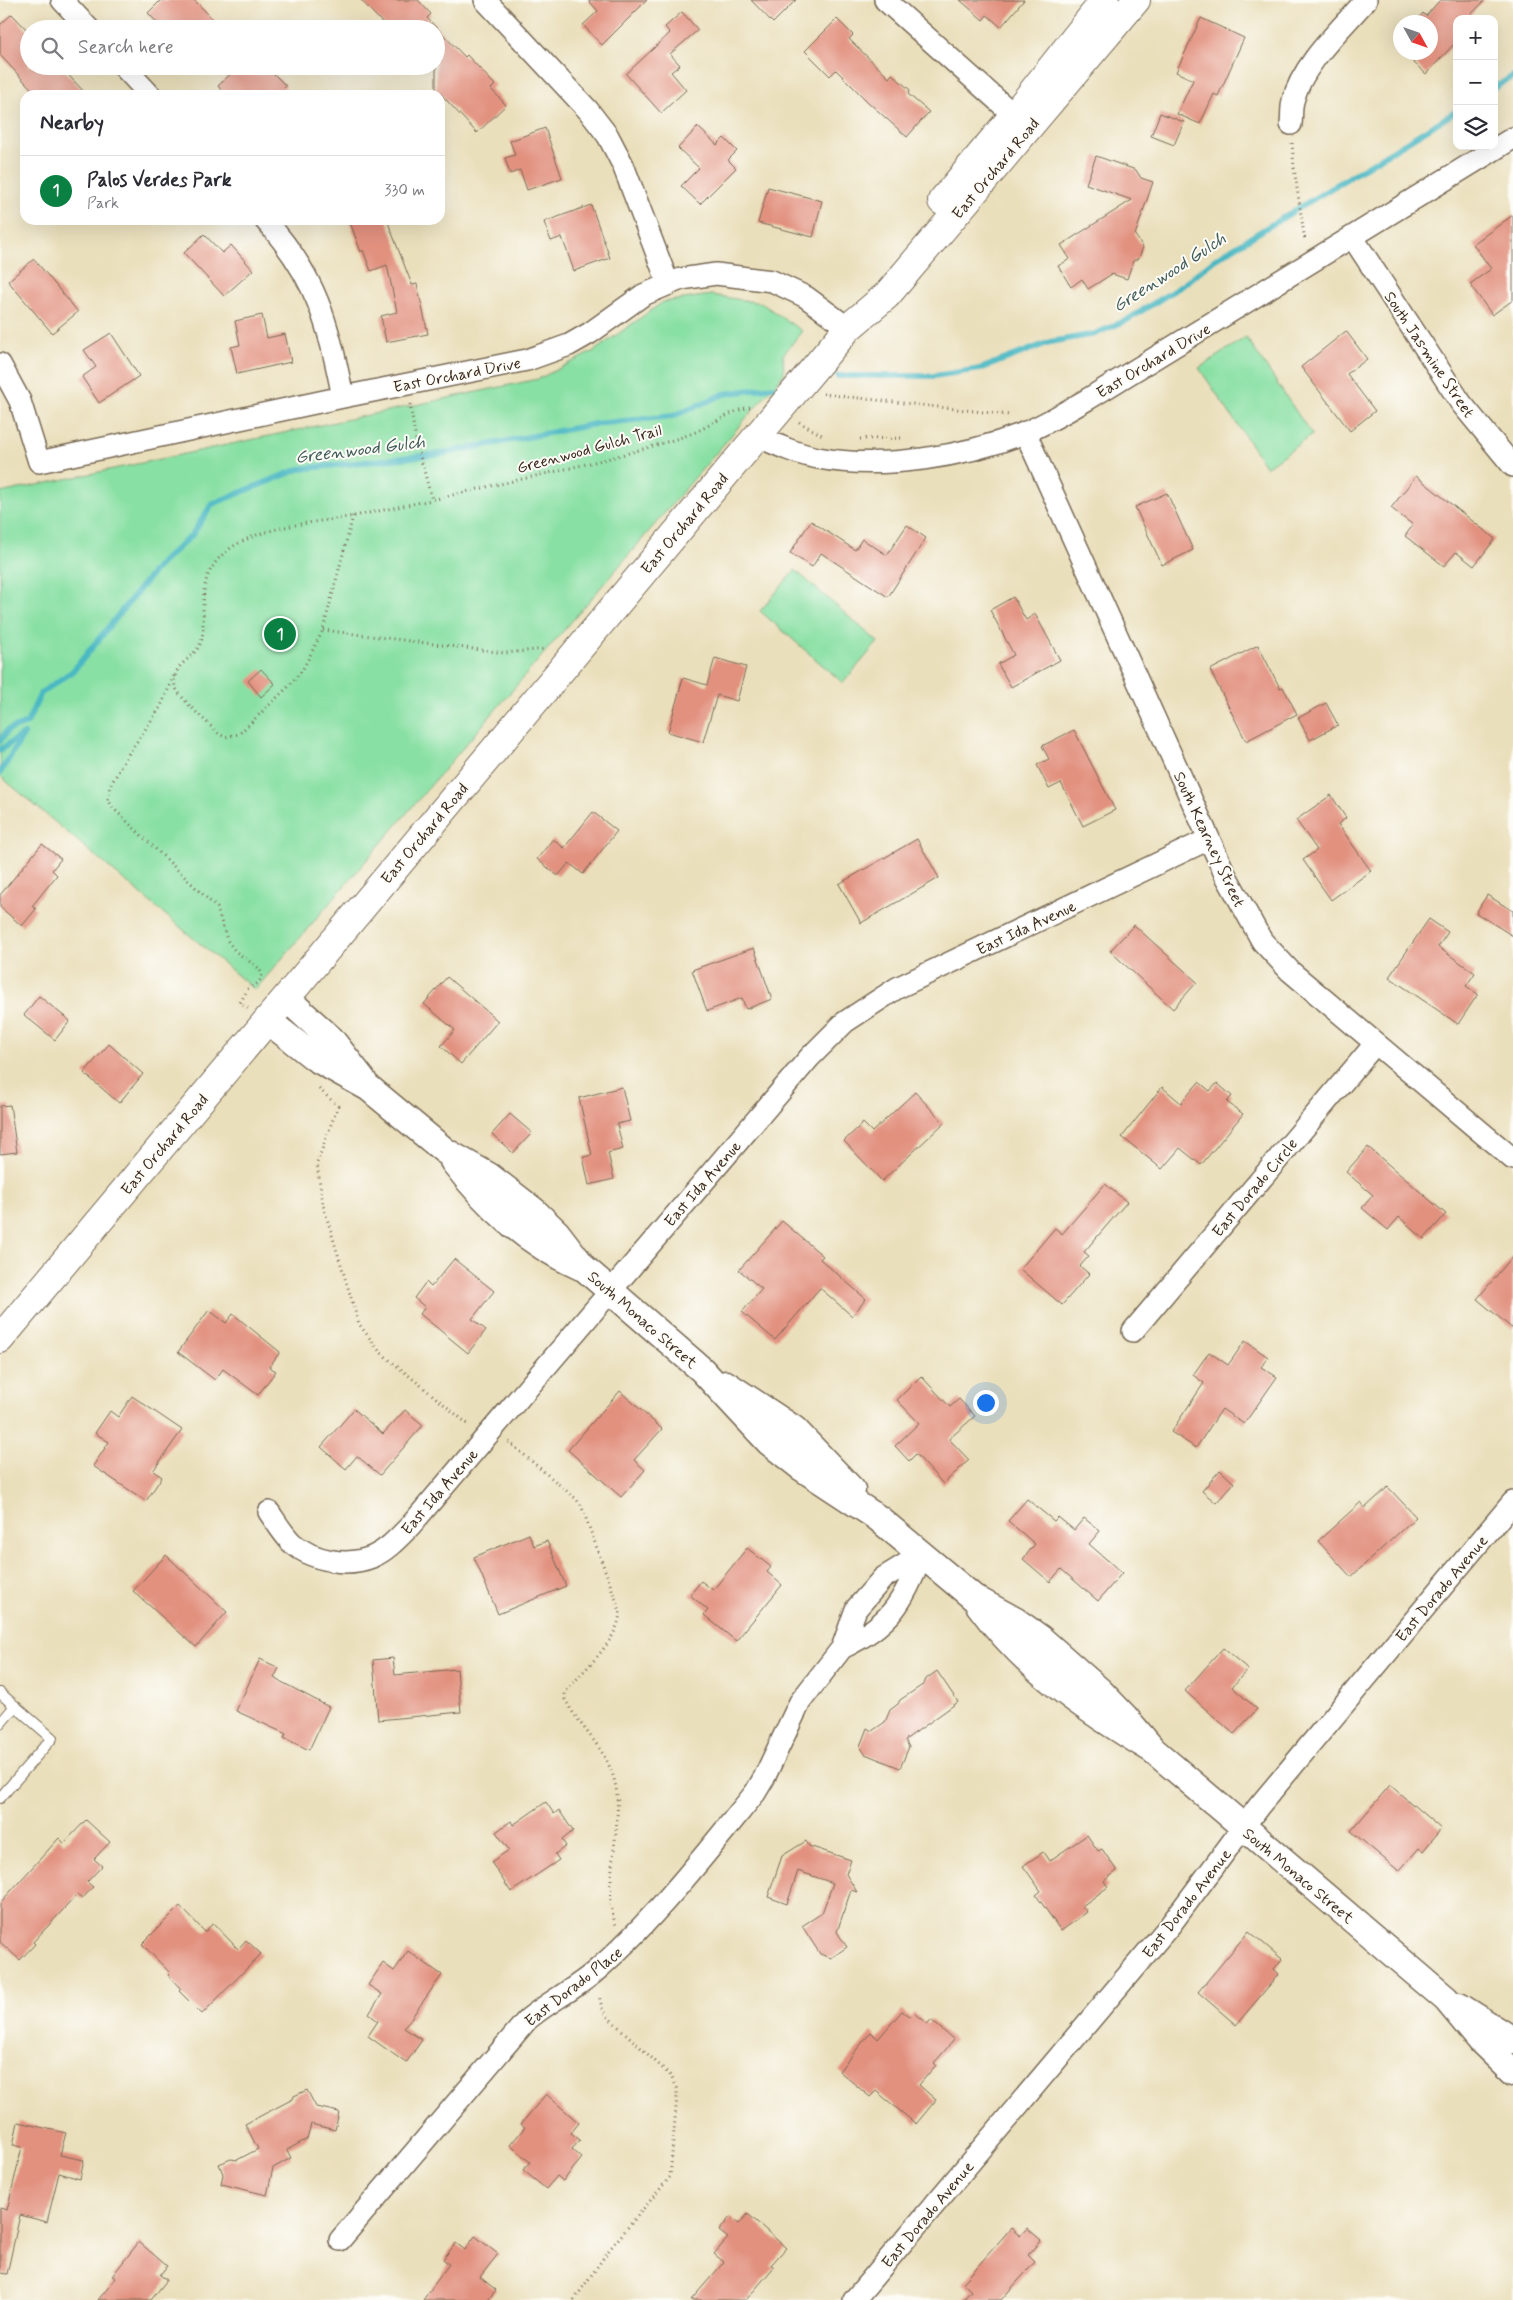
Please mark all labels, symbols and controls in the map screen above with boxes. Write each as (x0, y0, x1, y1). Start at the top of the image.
north arrow (1393, 15, 1438, 60)
map controls (1453, 15, 1498, 150)
button: + (1453, 15, 1498, 60)
search box (20, 20, 445, 75)
icon: search (38, 34, 66, 62)
text: Search here (78, 35, 174, 60)
button: − (1453, 60, 1498, 105)
button: layers (1453, 105, 1498, 150)
text: Nearby (40, 109, 104, 137)
street label: East Orchard Road (948, 114, 1045, 224)
text: Palos Verdes Park (87, 168, 231, 193)
text: 1 (52, 180, 60, 201)
text: 330 m (384, 180, 425, 201)
text: Park (87, 193, 119, 214)
water label: Greenwood Gulch (1108, 227, 1231, 318)
street label: South Jasmine Street (1379, 288, 1479, 422)
street label: East Orchard Drive (1093, 319, 1215, 404)
street label: East Orchard Drive (392, 353, 523, 398)
street label: Greenwood Gulch Trail (515, 420, 664, 479)
water label: Greenwood Gulch (294, 430, 427, 470)
street label: East Orchard Road (637, 469, 734, 579)
pin: 1 (264, 615, 296, 653)
street label: South Kearney Street (1168, 768, 1249, 911)
street label: East Orchard Road (377, 779, 474, 889)
street label: East Ida Avenue (973, 896, 1080, 961)
street label: East Orchard Road (117, 1090, 214, 1200)
street label: East Dorado Circle (1208, 1134, 1303, 1242)
street label: East Ida Avenue (660, 1136, 747, 1232)
street label: South Monaco Street (583, 1267, 702, 1374)
your location (973, 1390, 999, 1416)
street label: East Ida Avenue (397, 1444, 484, 1540)
street label: East Dorado Avenue (1391, 1531, 1493, 1647)
street label: South Monaco Street (1238, 1823, 1358, 1929)
street label: East Dorado Avenue (1138, 1845, 1237, 1963)
street label: East Dorado Place (521, 1942, 627, 2032)
street label: East Dorado Avenue (877, 2157, 979, 2273)

